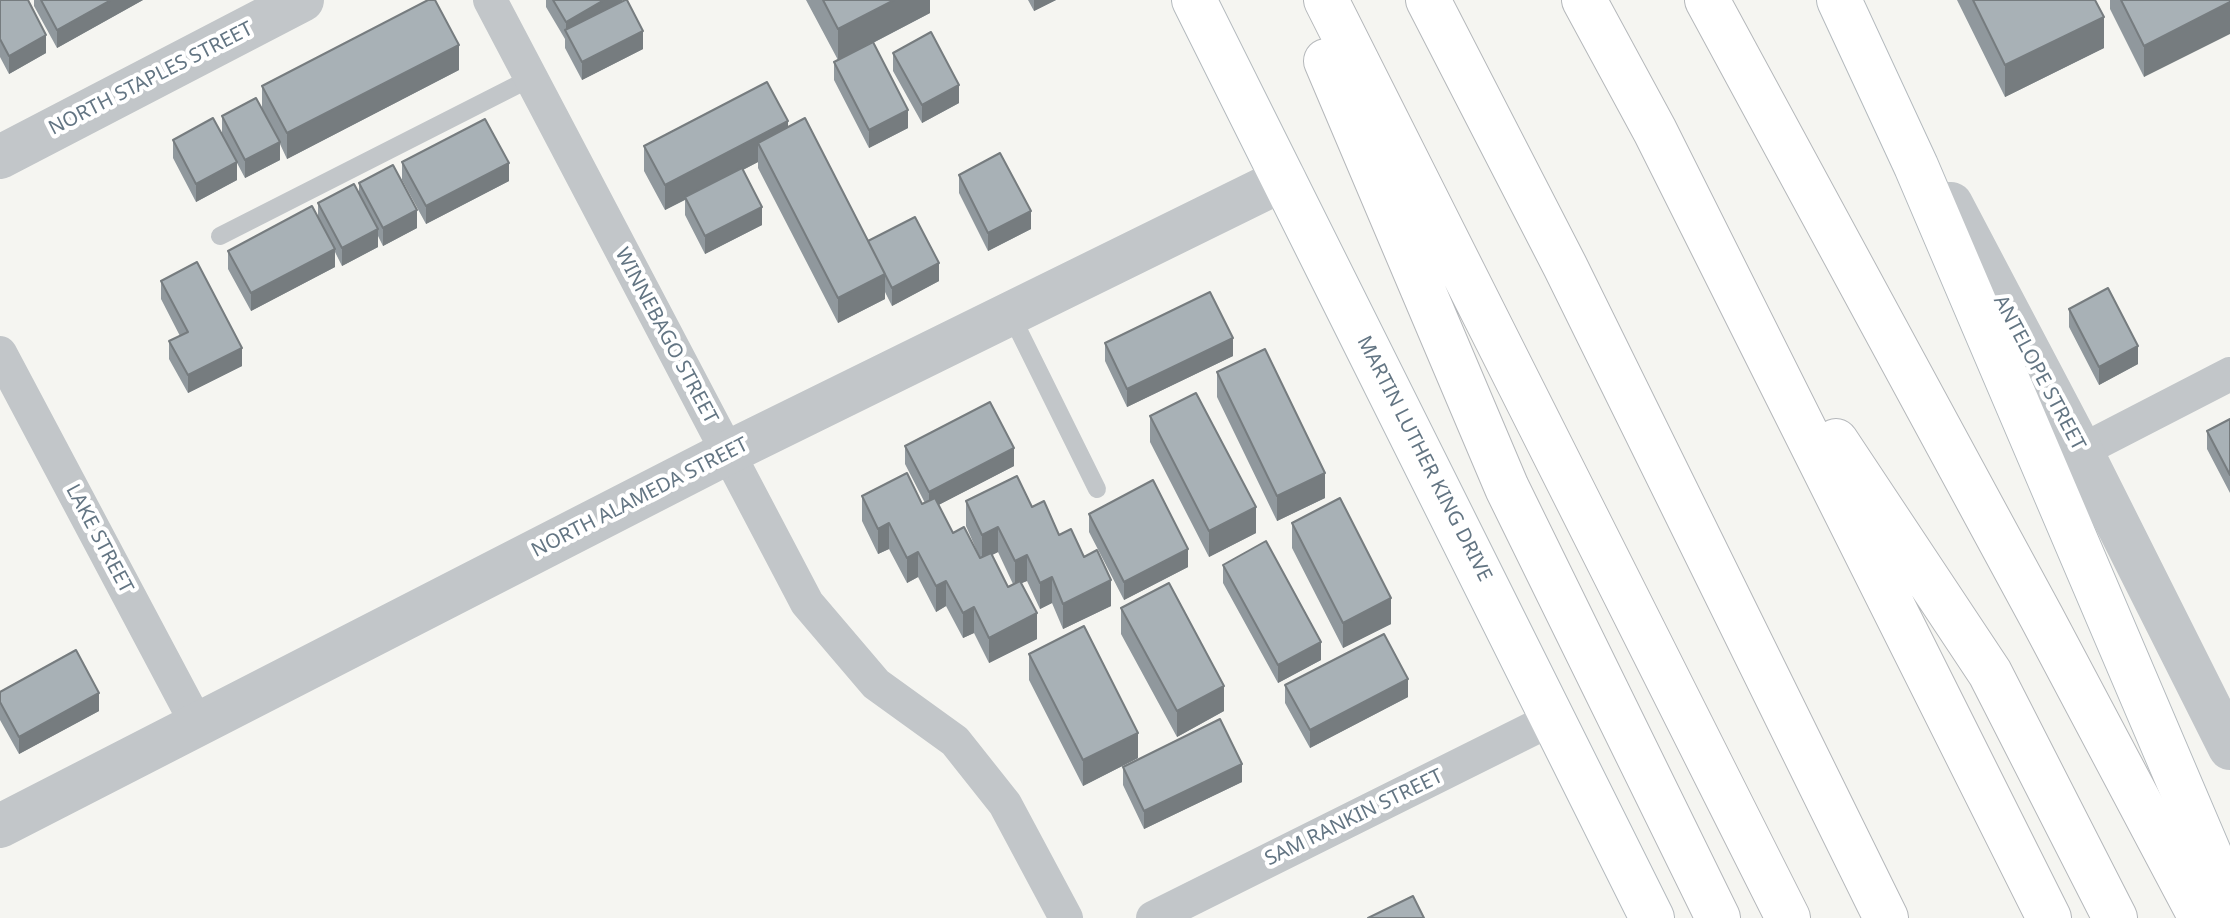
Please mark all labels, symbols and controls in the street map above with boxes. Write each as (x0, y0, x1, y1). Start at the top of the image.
street label: NORTH STAPLES STREET (45, 17, 257, 141)
street label: WINNEBAGO STREET (609, 244, 723, 428)
street label: ANTELOPE STREET (1988, 291, 2090, 455)
street label: MARTIN LUTHER KING DRIVE (1351, 332, 1497, 586)
street label: NORTH ALAMEDA STREET (528, 433, 752, 563)
street label: LAKE STREET (60, 480, 138, 598)
street label: SAM RANKIN STREET (1261, 764, 1447, 872)

